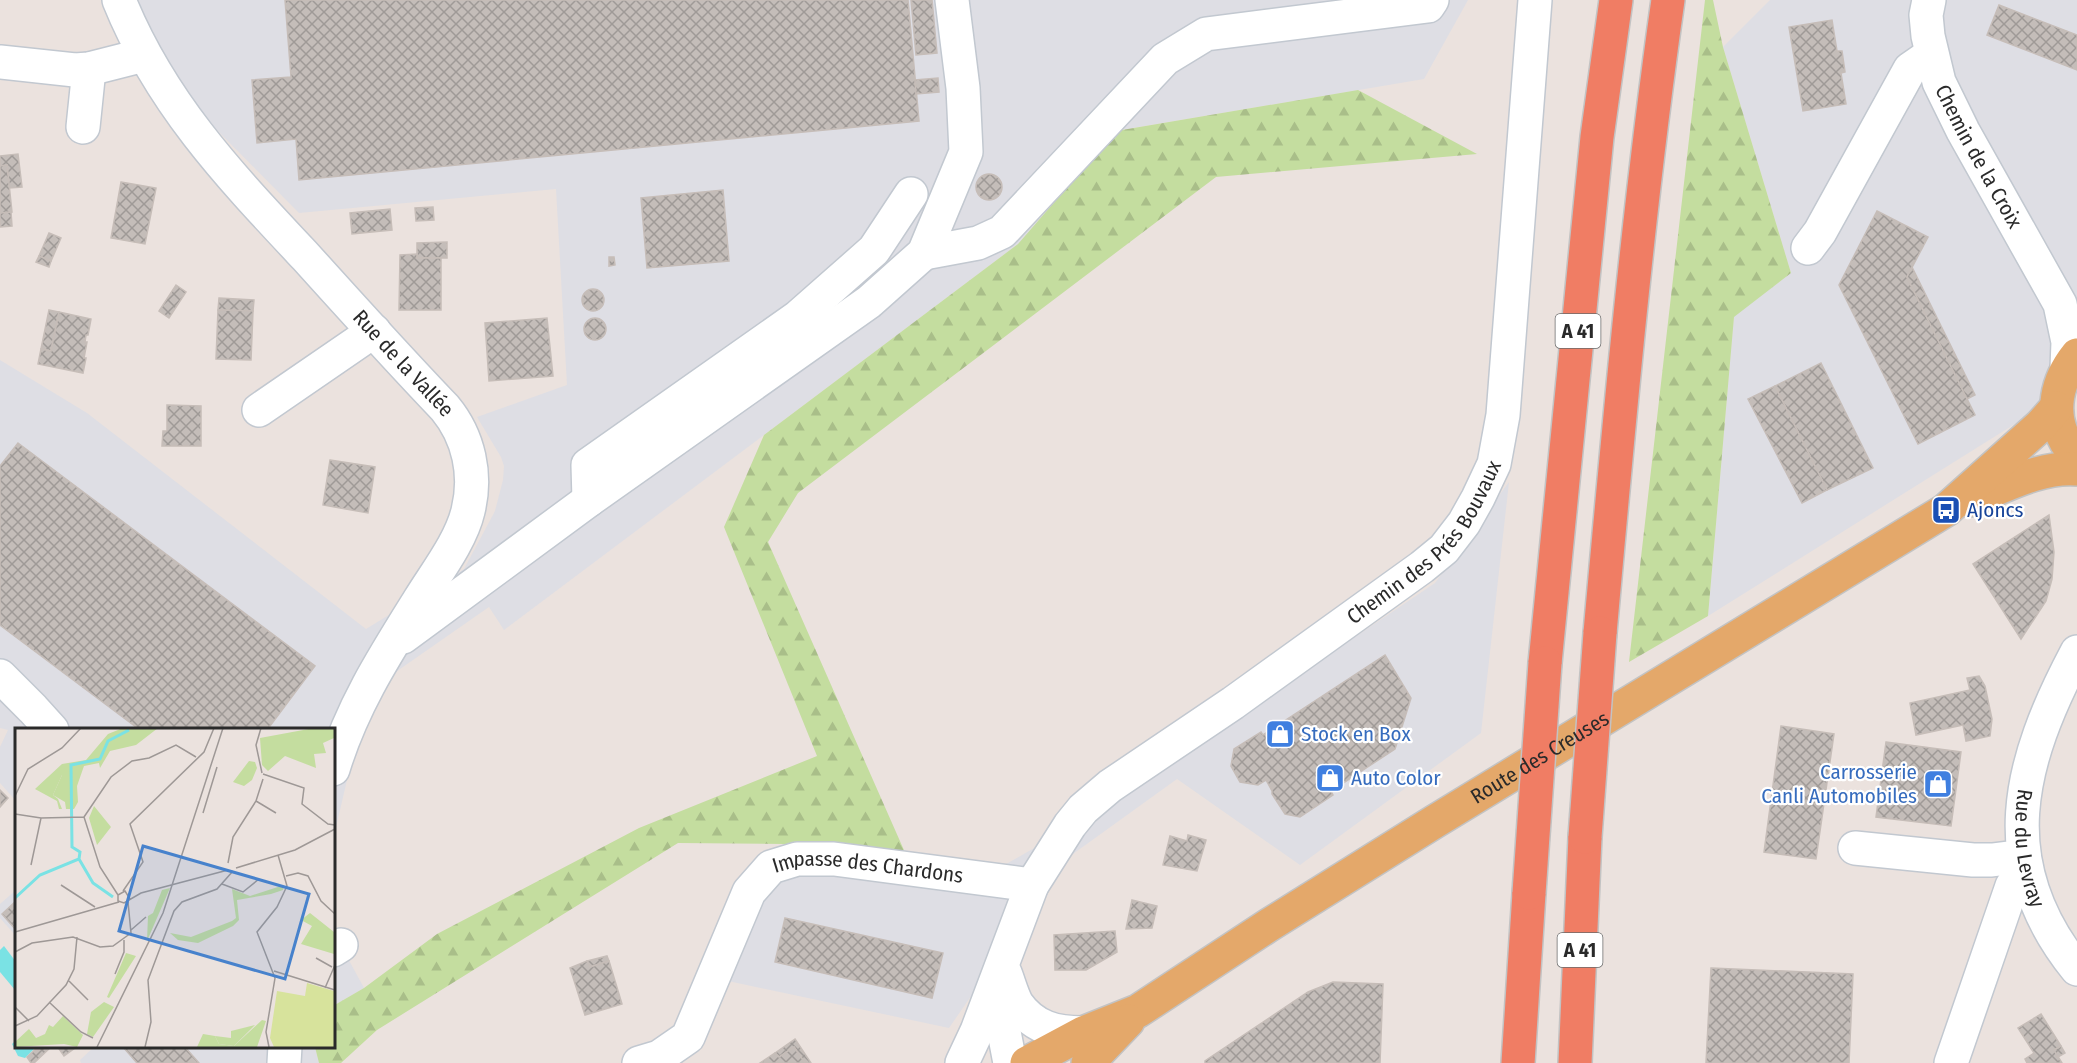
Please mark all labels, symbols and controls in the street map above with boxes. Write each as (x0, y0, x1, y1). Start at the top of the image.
street label: Chemin de la Croix (1929, 80, 2028, 233)
street label: Rue de la Vallée (347, 304, 460, 422)
road number: A 41 (1556, 314, 1600, 348)
street label: Chemin des Prés Bouvaux (1342, 455, 1507, 630)
bus stop icon: Ajoncs (1930, 494, 1962, 526)
place label: Ajoncs (1967, 497, 2023, 523)
street label: Route des Creuses (1466, 705, 1614, 810)
shop icon: Stock en Box (1264, 718, 1296, 750)
place label: Stock en Box (1301, 721, 1411, 747)
inset map (15, 728, 334, 1048)
place label: Carrosserie Canli Automobiles (1761, 759, 1917, 809)
shop icon: Auto Color (1314, 762, 1346, 794)
place label: Auto Color (1351, 765, 1441, 791)
shop icon: Carrosserie Canli Automobiles (1922, 768, 1954, 800)
street label: Rue du Levray (2009, 787, 2051, 912)
street label: Impasse des Chardons (769, 846, 965, 889)
road number: A 41 (1558, 933, 1602, 967)

